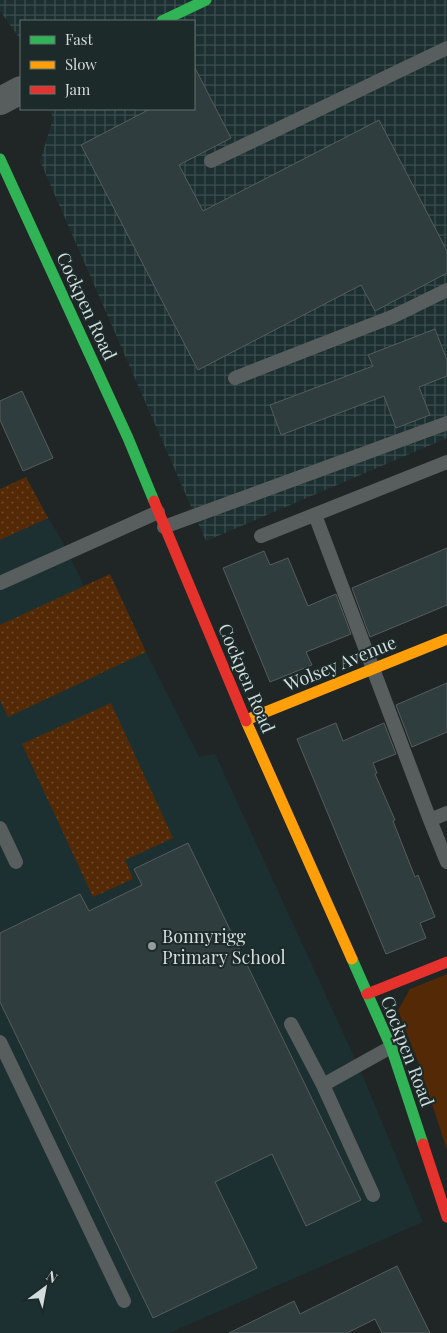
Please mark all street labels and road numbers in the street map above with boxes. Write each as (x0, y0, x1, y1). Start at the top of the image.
street label: Cockpen Road (51, 248, 123, 364)
street label: Cockpen Road (213, 620, 281, 737)
street label: Wolsey Avenue (280, 630, 400, 697)
street label: Cockpen Road (376, 992, 440, 1110)

